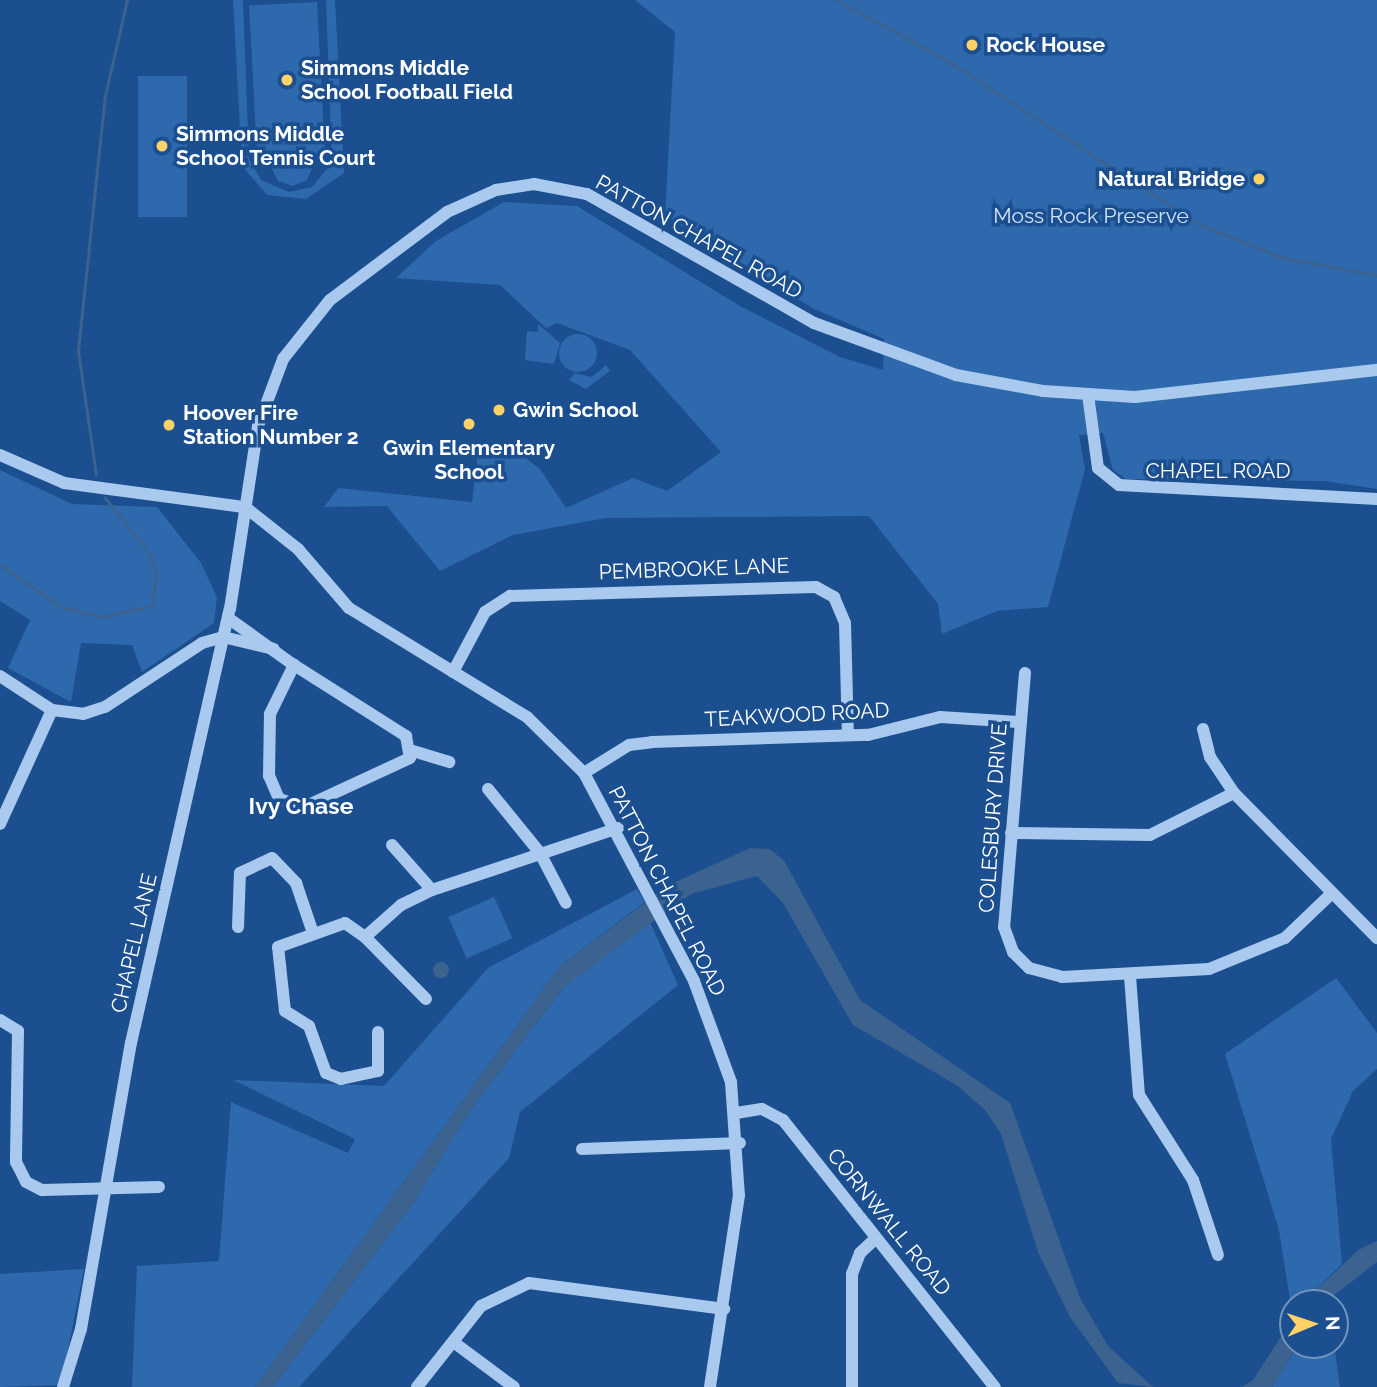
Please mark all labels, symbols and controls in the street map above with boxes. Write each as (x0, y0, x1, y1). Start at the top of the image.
place label: Rock House (986, 32, 1105, 58)
marker: Rock House (964, 37, 980, 53)
place label: Simmons Middle School Football Field (301, 55, 514, 105)
marker: Simmons Middle School Football Field (279, 72, 295, 88)
place label: Simmons Middle School Tennis Court (176, 121, 376, 171)
marker: Simmons Middle School Tennis Court (154, 138, 170, 154)
place label: Natural Bridge (1097, 166, 1245, 192)
street label: PATTON CHAPEL ROAD (591, 170, 807, 304)
marker: Natural Bridge (1251, 171, 1267, 187)
park label: Moss Rock Preserve (993, 203, 1189, 229)
place label: Gwin School (513, 397, 638, 423)
place label: Hoover Fire Station Number 2 (183, 400, 359, 450)
marker: Gwin School (491, 402, 507, 418)
marker: Gwin Elementary School (461, 416, 477, 432)
marker: Hoover Fire Station Number 2 (161, 417, 177, 433)
place label: Gwin Elementary School (383, 435, 555, 485)
street label: CHAPEL ROAD (1145, 458, 1291, 484)
street label: PEMBROOKE LANE (598, 553, 790, 585)
street label: TEAKWOOD ROAD (704, 698, 890, 732)
street label: COLESBURY DRIVE (974, 722, 1012, 914)
street label: PATTON CHAPEL ROAD (603, 782, 731, 1000)
district label: Ivy Chase (248, 792, 354, 820)
street label: CHAPEL LANE (106, 871, 162, 1015)
street label: CORNWALL ROAD (822, 1143, 956, 1301)
north arrow (1279, 1289, 1349, 1359)
text: N (1322, 1316, 1344, 1331)

